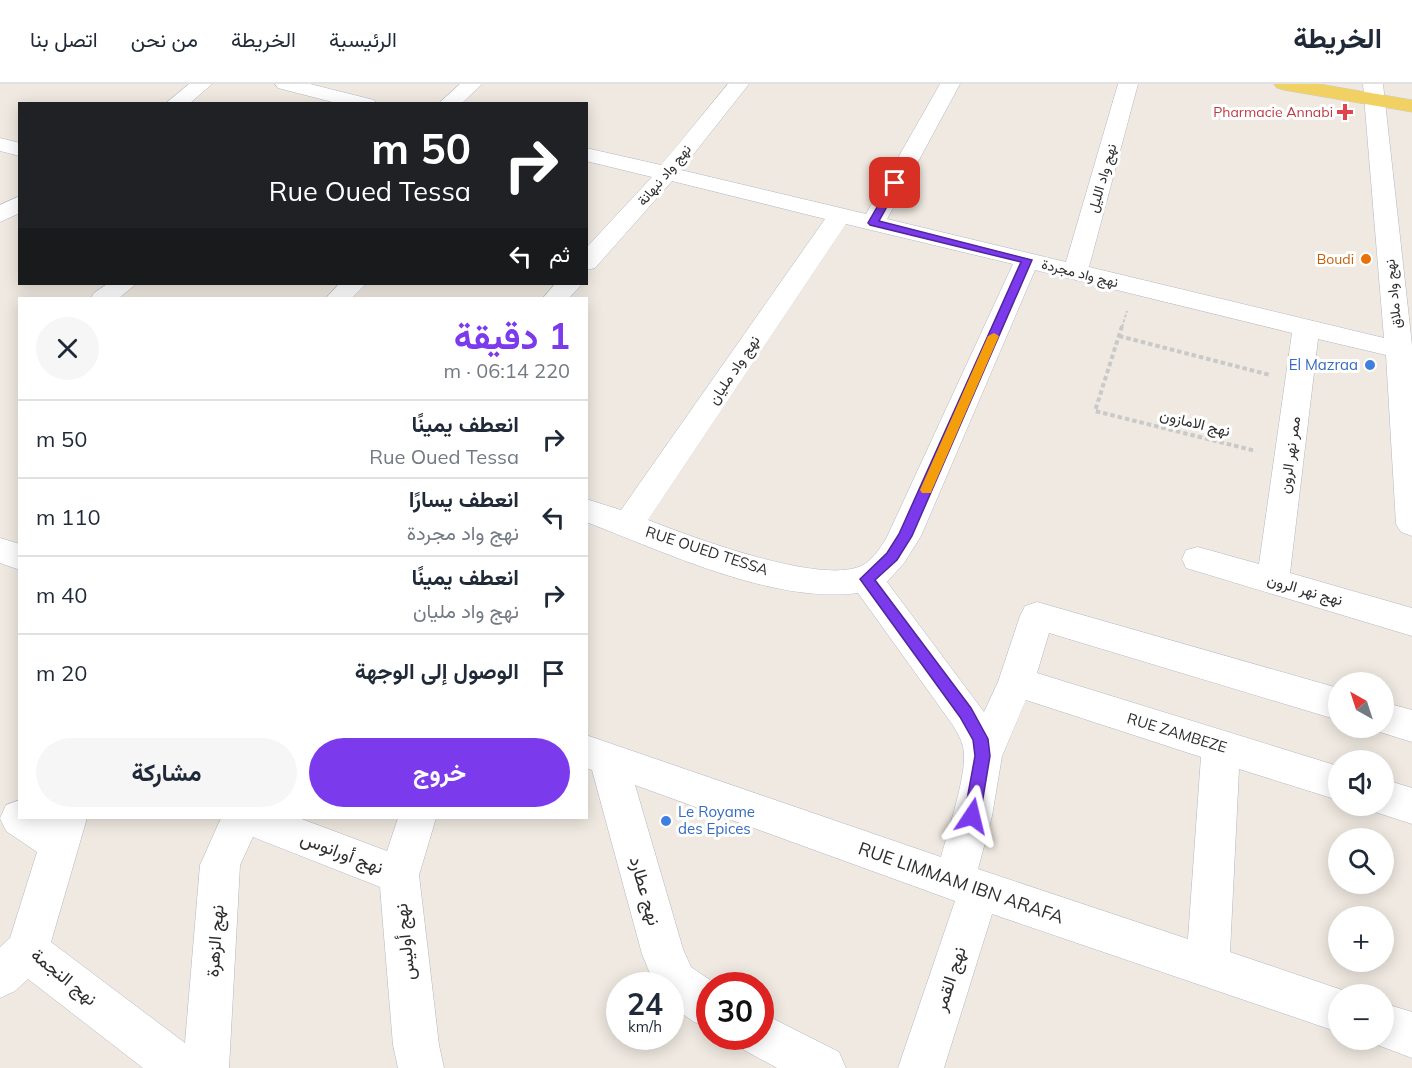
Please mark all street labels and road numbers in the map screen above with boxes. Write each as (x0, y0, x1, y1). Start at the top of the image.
street label: نهج واد نبهانة (633, 141, 696, 211)
street label: نهج واد الليل (1084, 142, 1122, 215)
street label: نهج واد مجردة (1039, 255, 1120, 293)
street label: نهج واد ملاق (1380, 258, 1408, 330)
street label: نهج واد مليان (703, 331, 765, 409)
street label: نهج الامازون (1158, 405, 1232, 442)
street label: ممر نهر الرون (1275, 415, 1304, 495)
street label: RUE OUED TESSA (643, 522, 771, 579)
street label: نهج نهر الرون (1265, 570, 1345, 611)
street label: RUE ZAMBEZE (1125, 708, 1230, 757)
street label: نهج أورانوس (297, 826, 387, 880)
street label: RUE LIMMAM IBN ARAFA (855, 837, 1067, 929)
street label: نهج عطارد (624, 854, 666, 928)
street label: نهج أوليس (389, 902, 421, 982)
street label: نهج الزهرة (200, 904, 230, 978)
street label: نهج النجمة (26, 943, 102, 1011)
street label: نهج القمر (928, 944, 972, 1015)

